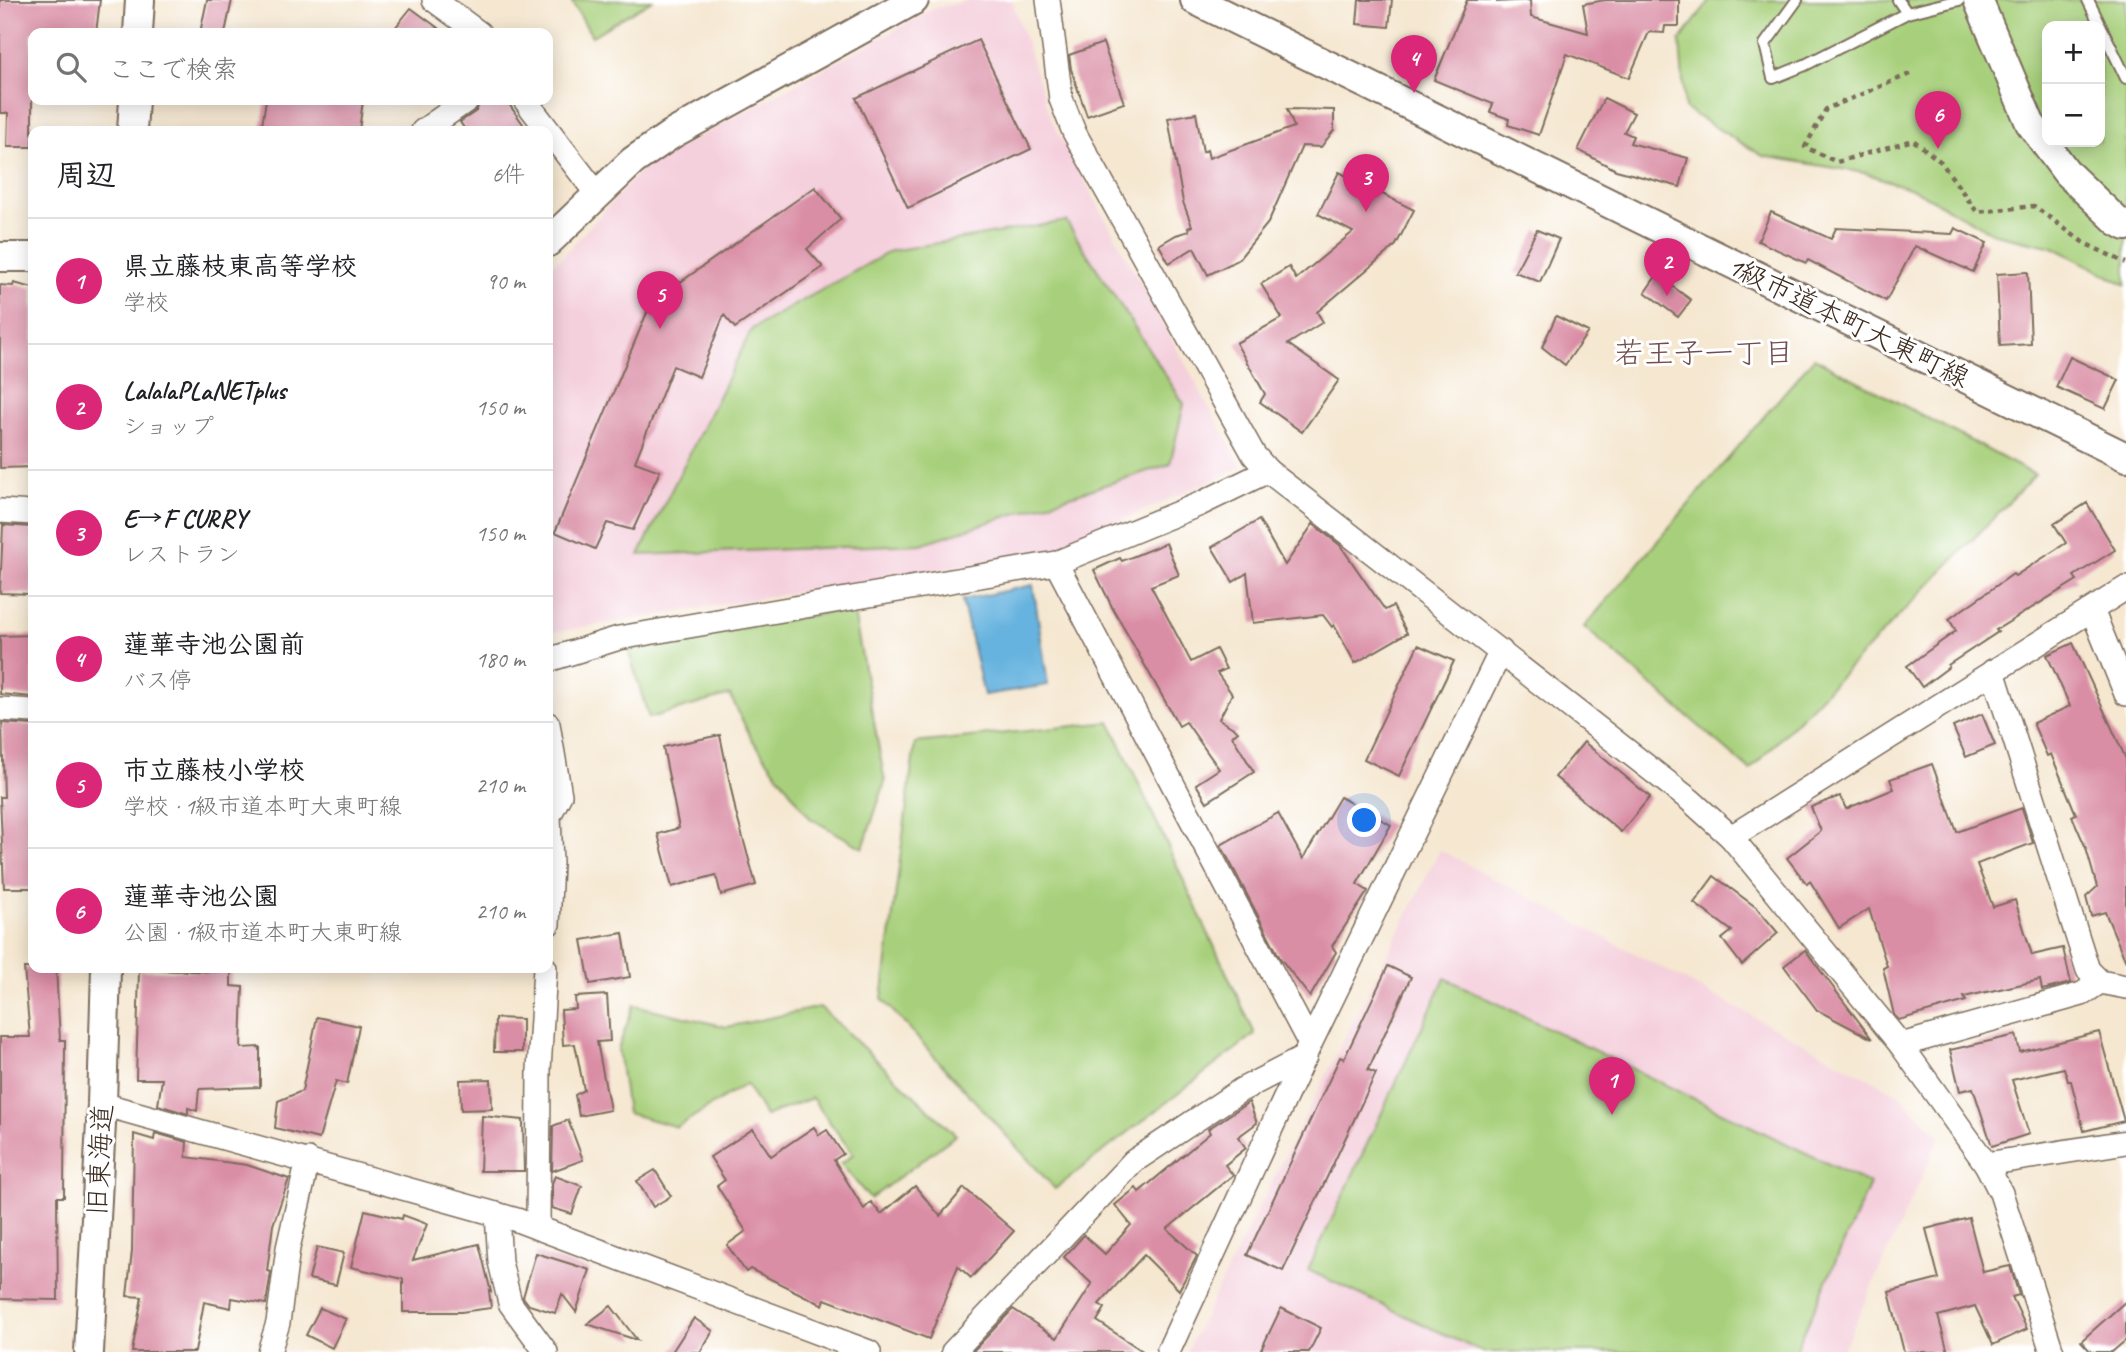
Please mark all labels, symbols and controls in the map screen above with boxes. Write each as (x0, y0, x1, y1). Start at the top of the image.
map controls (2042, 21, 2105, 147)
button: + (2042, 21, 2105, 84)
search box (28, 28, 553, 105)
pin: 4 (1391, 35, 1437, 93)
icon: search (52, 48, 90, 86)
text: ここで検索 (108, 53, 238, 86)
button: − (2042, 84, 2105, 147)
pin: 6 (1915, 91, 1961, 149)
pin: 3 (1343, 154, 1389, 212)
text: 周辺 (56, 156, 116, 194)
text: 6件 (492, 160, 525, 189)
pin: 2 (1644, 238, 1690, 296)
street label: 1級市道本町大東町線 (1722, 248, 1975, 395)
text: 県立藤枝東高等学校 (123, 250, 357, 283)
text: 1 (74, 267, 84, 296)
text: 90 m (486, 267, 525, 296)
pin: 5 (637, 271, 683, 329)
text: 学校 (123, 288, 169, 317)
district label: 若王子一丁目 (1614, 334, 1794, 372)
text: LalalaPLaNETplus (123, 374, 286, 407)
text: 2 (74, 393, 84, 422)
text: 150 m (476, 393, 525, 422)
text: ショップ (123, 412, 214, 441)
text: E→F CURRY (123, 502, 246, 535)
text: 3 (74, 519, 84, 548)
text: 150 m (476, 519, 525, 548)
text: レストラン (123, 540, 240, 569)
text: 蓮華寺池公園前 (123, 628, 305, 661)
text: 4 (74, 645, 84, 674)
text: 180 m (476, 645, 525, 674)
text: バス停 (123, 666, 192, 695)
text: 市立藤枝小学校 (123, 754, 305, 787)
text: 5 (74, 771, 84, 800)
text: 210 m (476, 771, 525, 800)
text: 学校 · 1級市道本町大東町線 (123, 792, 402, 821)
your location (1347, 803, 1381, 837)
text: 蓮華寺池公園 (123, 880, 279, 913)
text: 6 (74, 897, 84, 926)
text: 210 m (476, 897, 525, 926)
text: 公園 · 1級市道本町大東町線 (123, 918, 402, 947)
pin: 1 (1589, 1057, 1635, 1115)
street label: 旧東海道 (79, 1103, 120, 1217)

